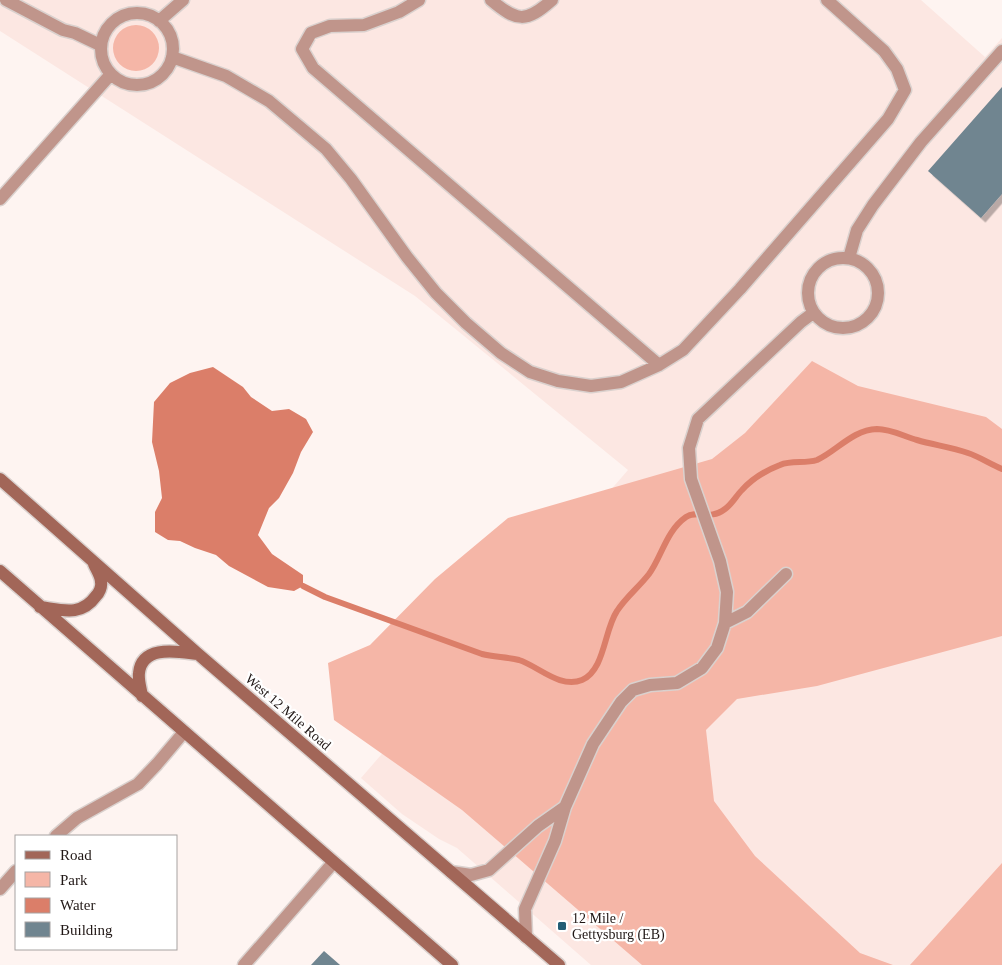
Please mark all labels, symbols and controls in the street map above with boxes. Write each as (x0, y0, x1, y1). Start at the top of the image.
street label: West 12 Mile Road (242, 671, 334, 753)
legend (15, 835, 178, 950)
text: Road (60, 847, 92, 863)
text: Park (60, 872, 88, 888)
text: Water (60, 897, 95, 913)
place label: 12 Mile / Gettysburg (EB) (572, 911, 665, 943)
marker: 12 Mile / Gettysburg (EB) (556, 920, 568, 932)
text: Building (60, 922, 113, 938)

